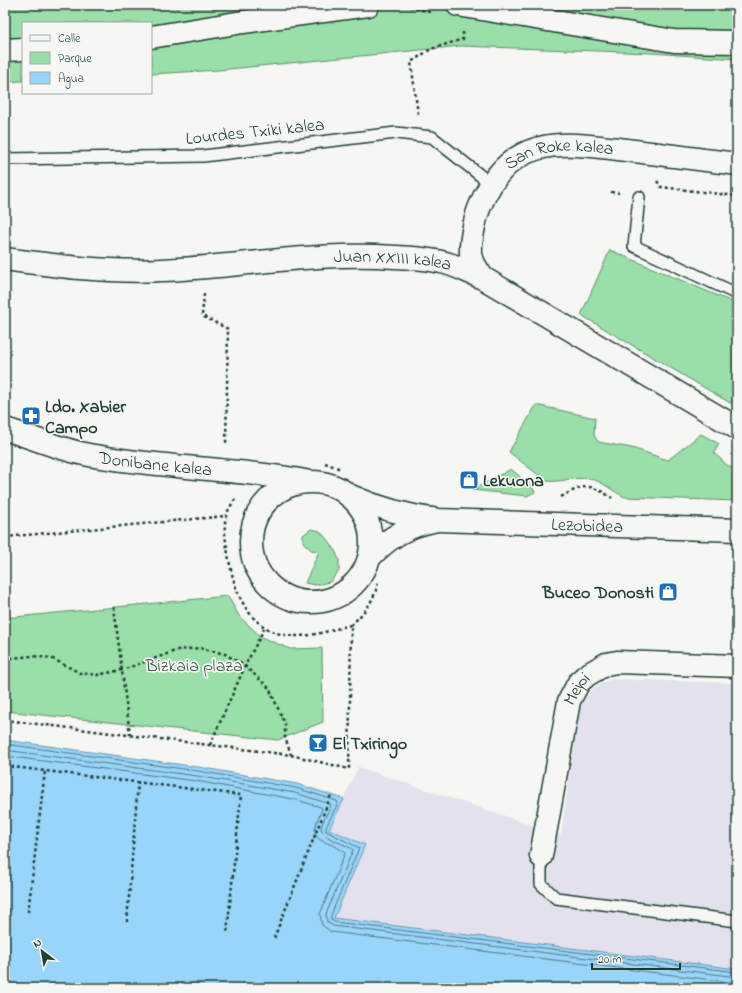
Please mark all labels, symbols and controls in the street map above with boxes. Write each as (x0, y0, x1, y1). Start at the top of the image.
legend (22, 22, 152, 94)
text: Calle (58, 30, 81, 48)
text: Parque (58, 50, 92, 68)
text: Agua (58, 70, 84, 89)
street label: Lourdes Txiki kalea (185, 113, 326, 153)
street label: San Roke kalea (500, 134, 615, 177)
street label: Juan XXIII kalea (333, 245, 454, 279)
place label: Ldo. Xabier Campo (45, 395, 126, 442)
pharmacy icon: Ldo. Xabier Campo (20, 405, 42, 427)
street label: Donibane kalea (96, 446, 213, 484)
shop icon: Lekuona (458, 469, 480, 491)
place label: Lekuona (483, 469, 544, 495)
street label: Lezobidea (551, 513, 623, 541)
place label: Buceo Donosti (541, 581, 654, 607)
shop icon: Buceo Donosti (657, 581, 679, 603)
park label: Bizkaia plaza (144, 654, 243, 680)
street label: Meipi (558, 667, 597, 711)
bar icon: El Txiringo (307, 732, 329, 754)
place label: El Txiringo (332, 732, 407, 759)
north arrow (22, 931, 62, 971)
text: N (30, 935, 45, 952)
scale bar (592, 945, 680, 971)
text: 20 m (598, 951, 621, 969)

